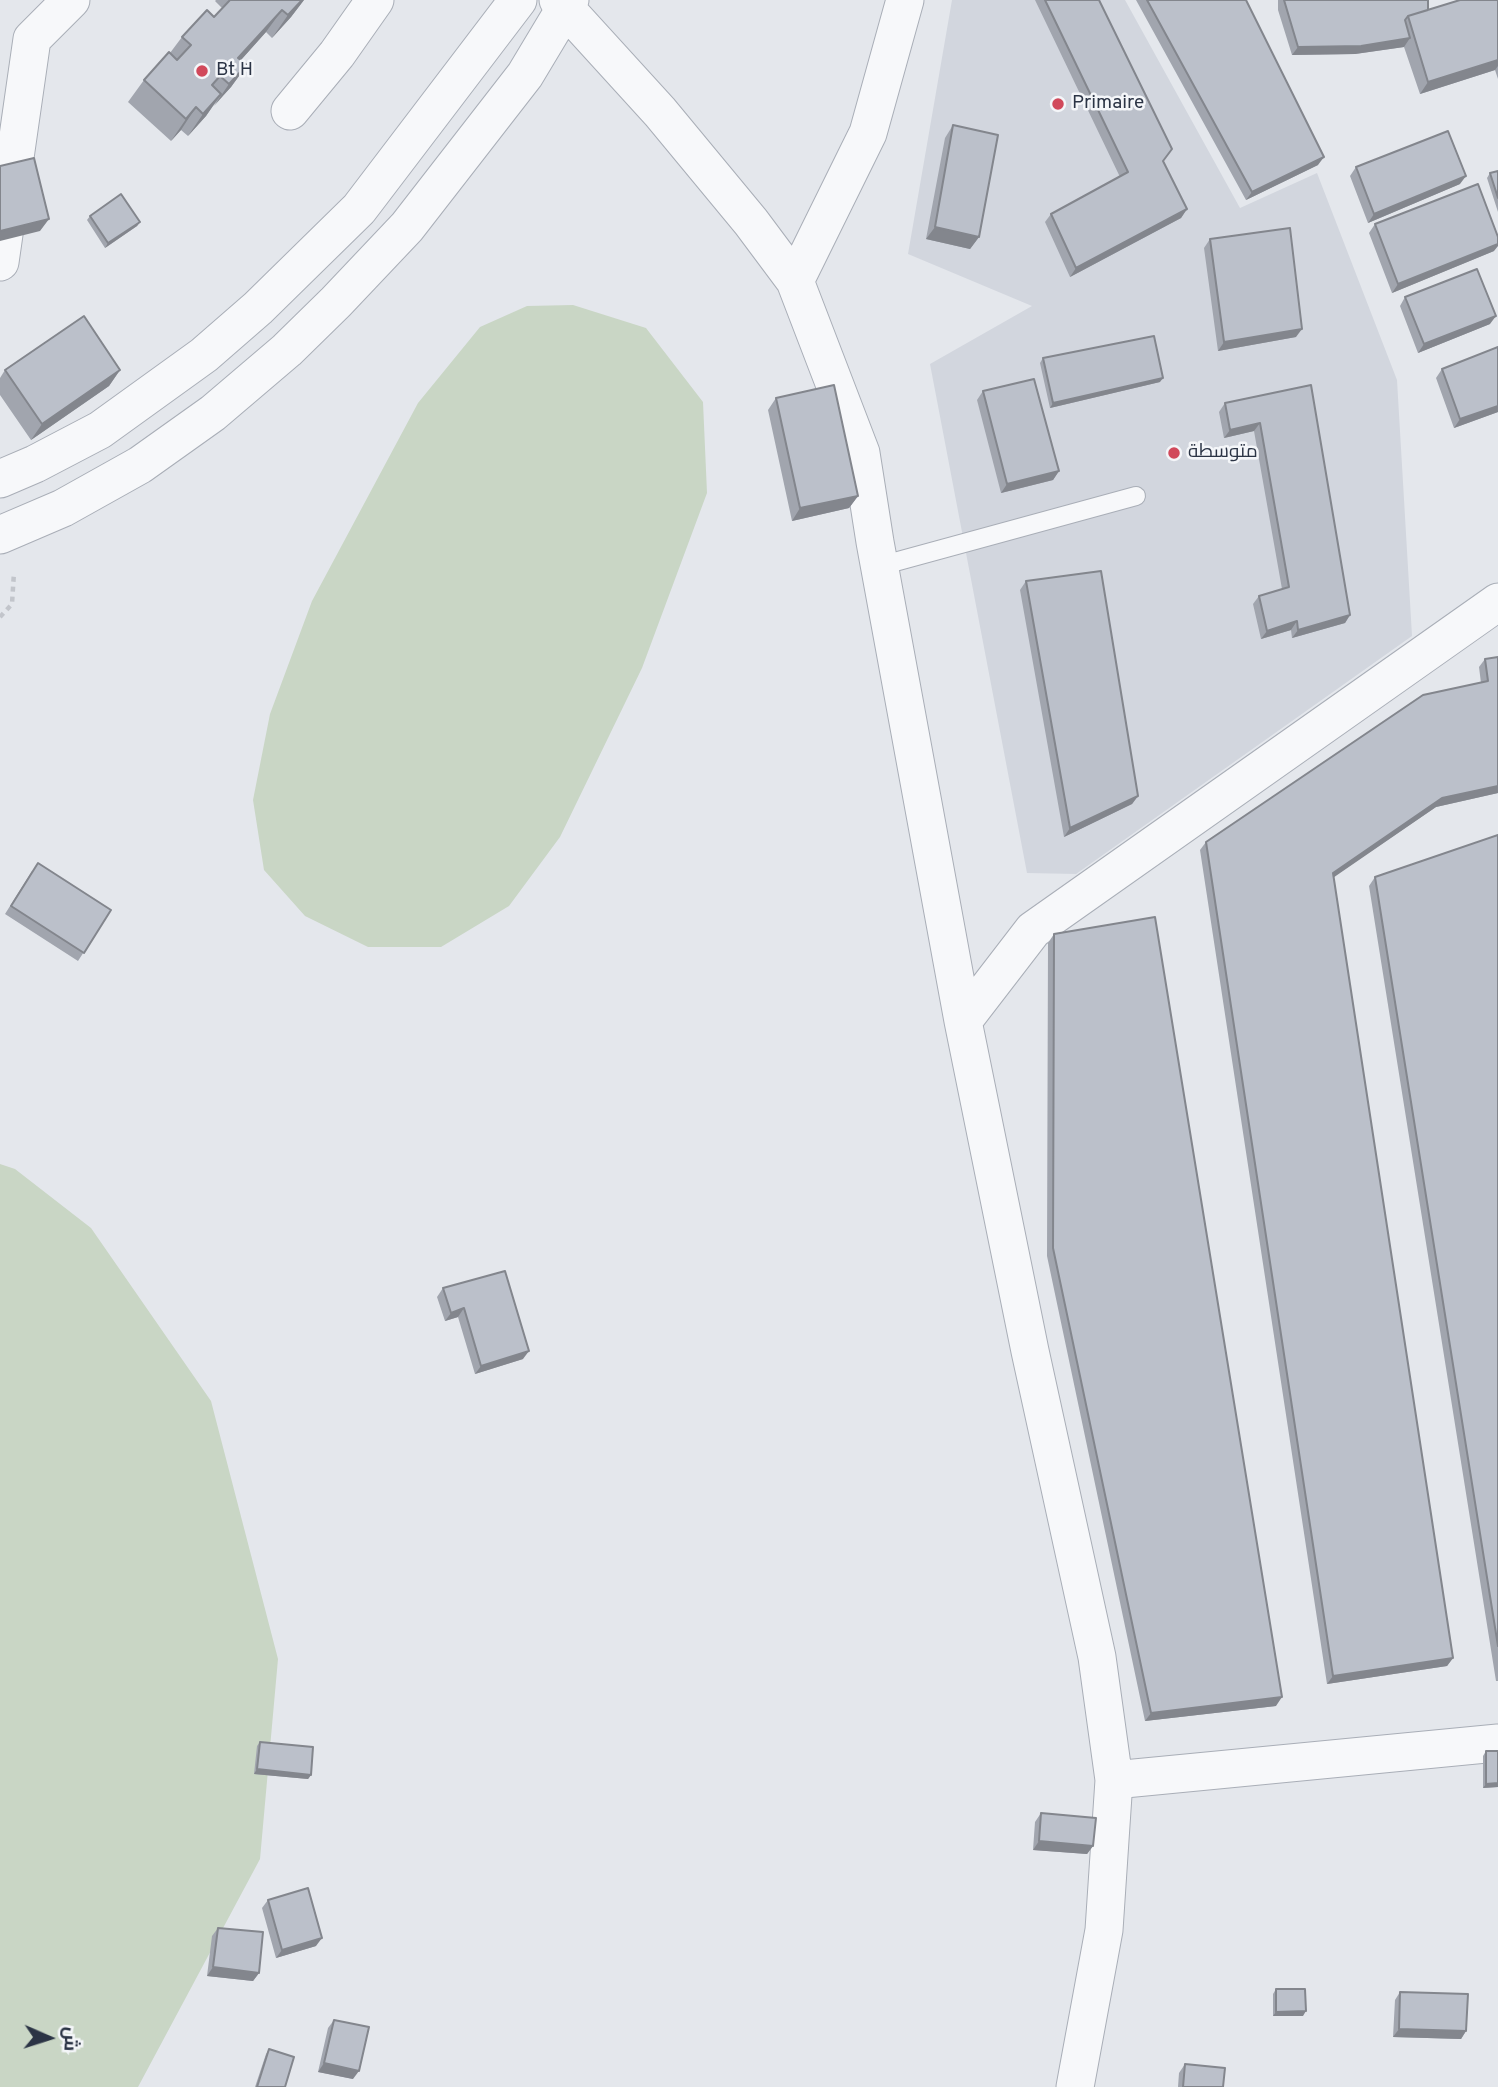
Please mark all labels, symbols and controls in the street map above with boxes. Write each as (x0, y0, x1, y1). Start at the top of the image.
place label: Bt H (216, 60, 253, 82)
marker: Bt H (194, 63, 210, 79)
place label: Primaire (1072, 93, 1144, 115)
marker: Primaire (1050, 96, 1066, 112)
place label: متوسطة (1188, 442, 1258, 464)
marker: متوسطة (1166, 445, 1182, 461)
north arrow (14, 2003, 84, 2073)
text: ش (57, 2026, 83, 2052)

